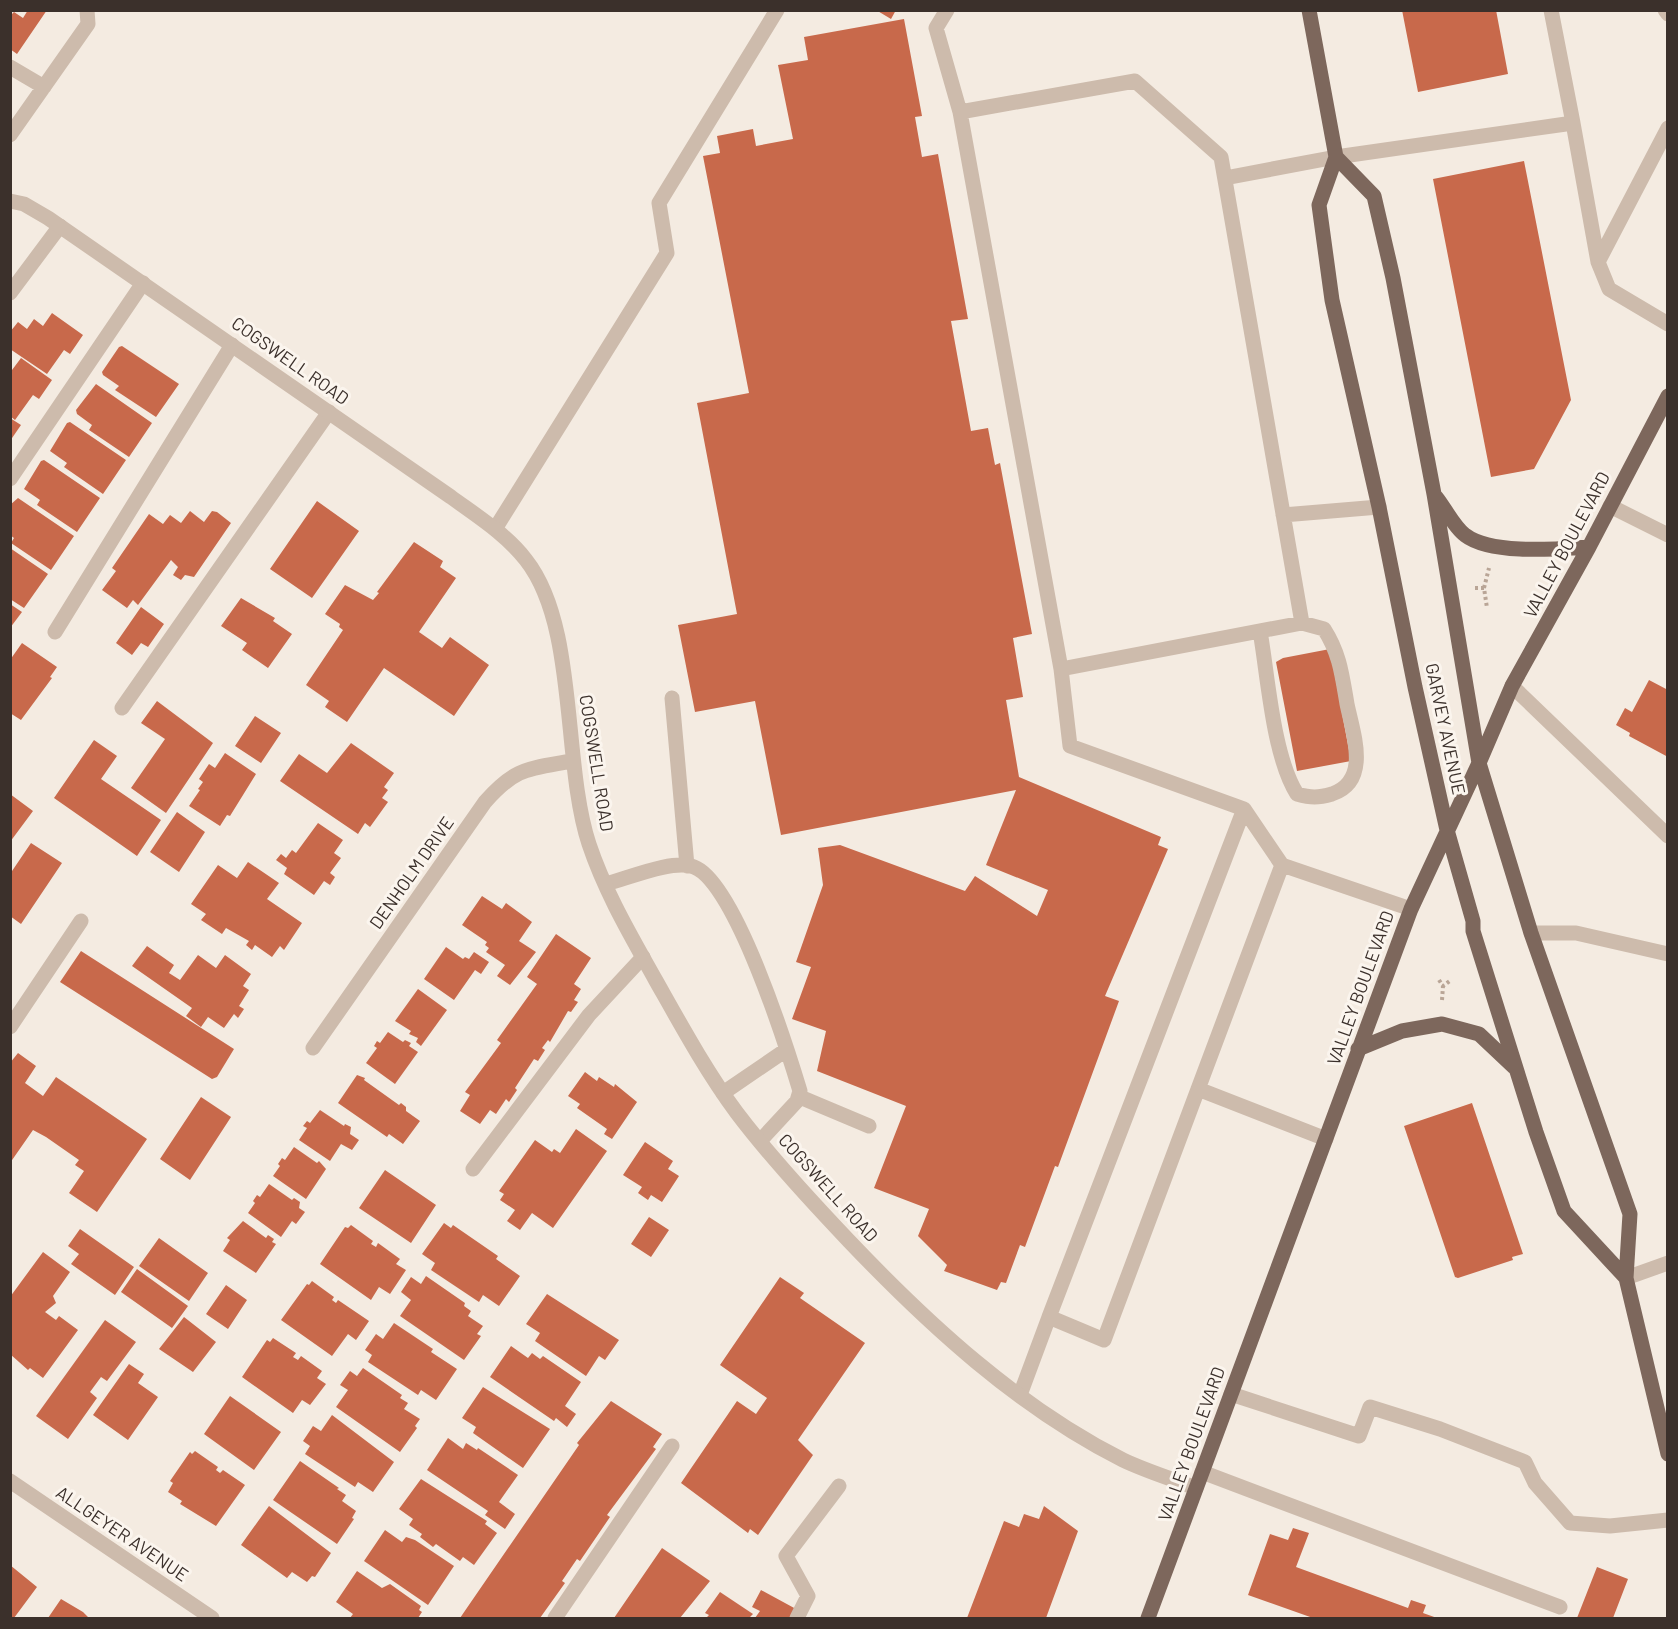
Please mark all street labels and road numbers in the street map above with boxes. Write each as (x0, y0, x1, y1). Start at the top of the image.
street label: COGSWELL ROAD (228, 312, 354, 409)
street label: VALLEY BOULEVARD (1518, 468, 1614, 621)
street label: GARVEY AVENUE (1421, 661, 1471, 797)
street label: COGSWELL ROAD (575, 693, 619, 833)
street label: DENHOLM DRIVE (364, 812, 458, 933)
street label: VALLEY BOULEVARD (1322, 908, 1398, 1068)
street label: COGSWELL ROAD (774, 1129, 883, 1246)
street label: VALLEY BOULEVARD (1153, 1364, 1229, 1524)
street label: ALLGEYER AVENUE (52, 1481, 193, 1586)

